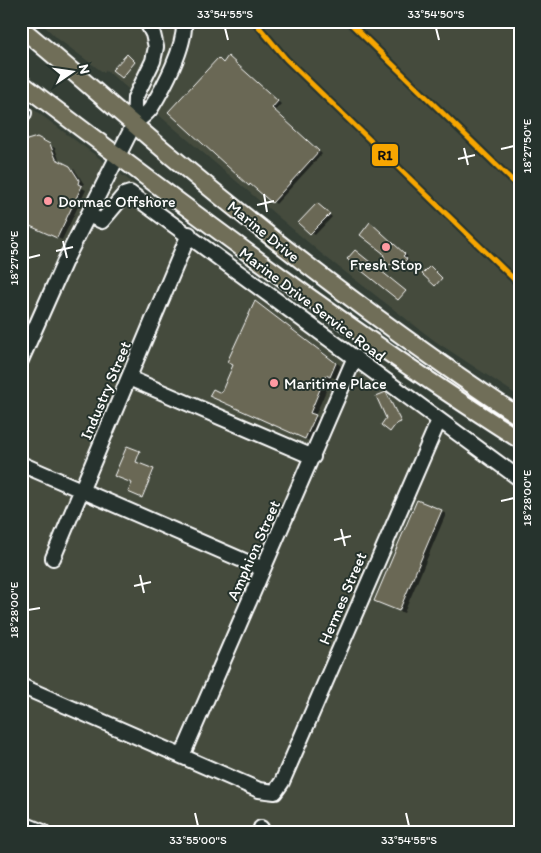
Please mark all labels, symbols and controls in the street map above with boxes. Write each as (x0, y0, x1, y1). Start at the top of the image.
text: 33°54'55"S (197, 7, 253, 21)
text: 33°54'50"S (407, 7, 465, 21)
north arrow (48, 48, 98, 98)
text: N (75, 63, 94, 76)
text: 18°27'50"E (520, 118, 534, 173)
line badge: R1 (371, 143, 399, 167)
text: R1 (378, 147, 393, 164)
place label: Dormac Offshore (58, 192, 176, 211)
marker: Dormac Offshore (42, 195, 54, 207)
street label: Marine Drive (224, 197, 304, 266)
text: 18°27'50"E (7, 230, 21, 285)
marker: Fresh Stop (380, 241, 392, 253)
street label: Marine Drive Service Road (236, 243, 390, 366)
place label: Fresh Stop (350, 255, 422, 274)
street label: Industry Street (76, 338, 135, 442)
place label: Maritime Place (284, 374, 387, 393)
marker: Maritime Place (268, 377, 280, 389)
text: 18°28'00"E (520, 469, 534, 526)
street label: Amphion Street (223, 497, 284, 603)
street label: Hermes Street (314, 549, 370, 647)
text: 18°28'00"E (7, 581, 21, 638)
text: 33°55'00"S (169, 833, 227, 847)
text: 33°54'55"S (381, 833, 437, 847)

